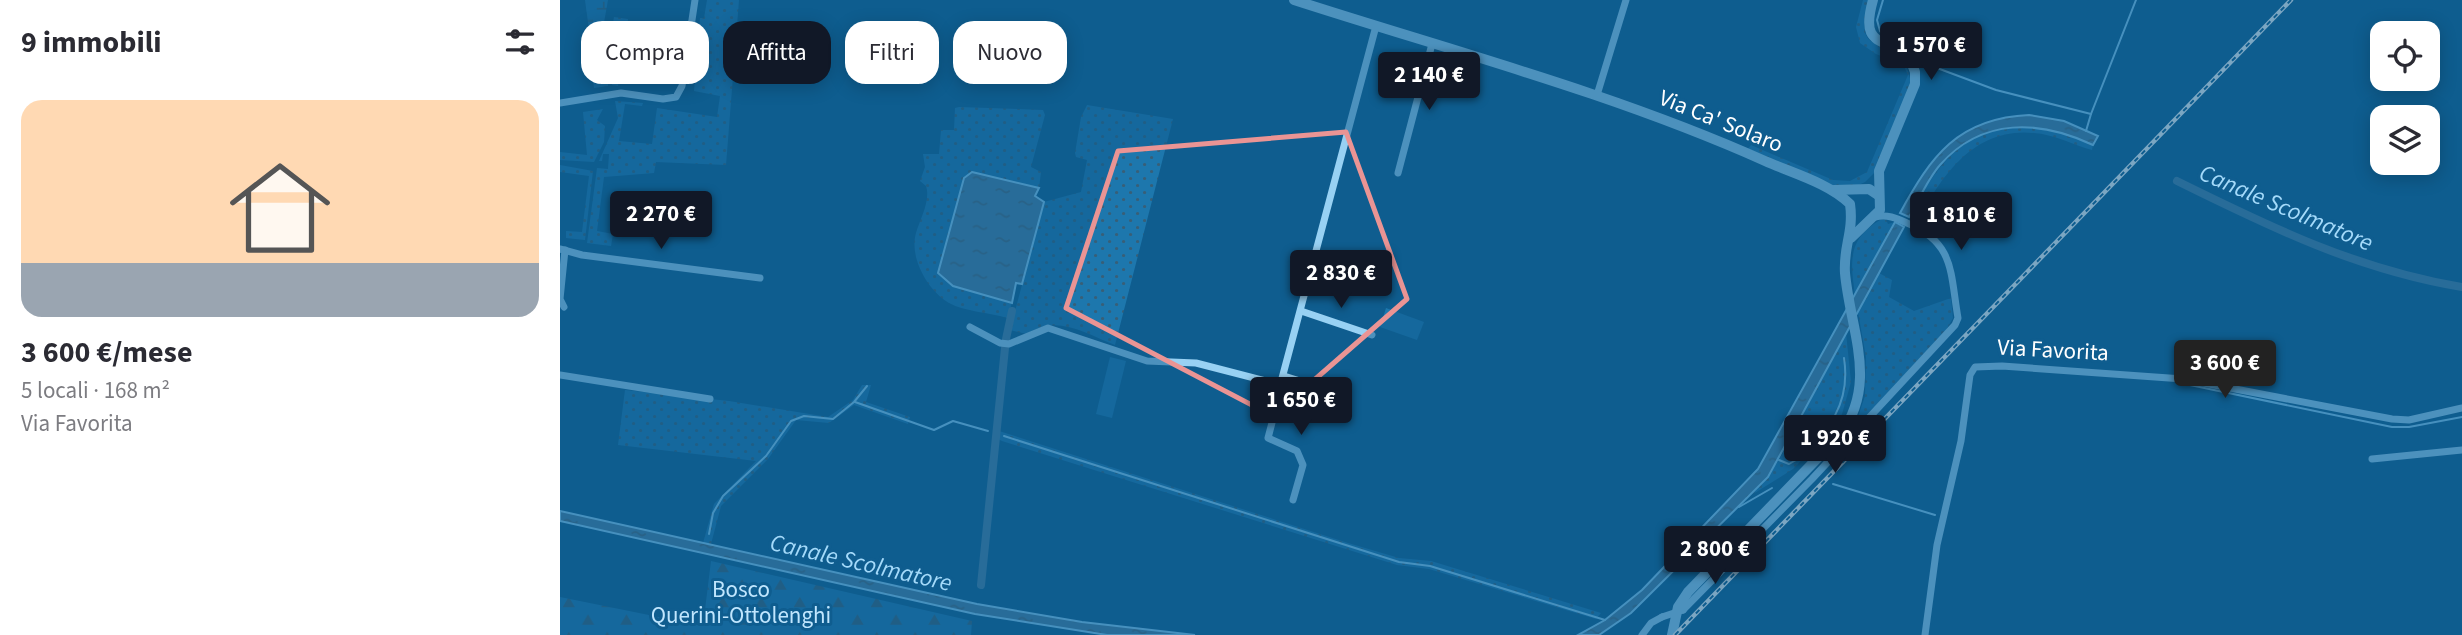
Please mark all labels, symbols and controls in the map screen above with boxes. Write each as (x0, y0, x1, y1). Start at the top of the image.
text: 9 immobili (21, 21, 162, 64)
chip: Compra (581, 21, 709, 84)
chip: Affitta (723, 21, 831, 84)
chip: Filtri (845, 21, 939, 84)
chip: Nuovo (953, 21, 1067, 84)
map controls (2370, 21, 2440, 175)
button: locate (2370, 21, 2440, 91)
pin: 1 570 € (1866, 22, 1996, 82)
icon: filters (501, 23, 539, 61)
text: 1 570 € (1896, 28, 1966, 61)
pin: 2 140 € (1364, 52, 1494, 112)
text: 2 140 € (1394, 58, 1464, 91)
street label: Via Ca' Solaro (1654, 81, 1788, 161)
button: layers (2370, 105, 2440, 175)
icon: home (217, 145, 343, 271)
water label: Canale Scolmatore (2194, 156, 2378, 260)
pin: 2 270 € (596, 191, 726, 251)
pin: 1 810 € (1896, 192, 2026, 252)
text: 2 270 € (626, 197, 696, 230)
text: 1 810 € (1926, 198, 1996, 231)
pin: 2 830 € (1276, 250, 1406, 310)
text: 2 830 € (1306, 256, 1376, 289)
text: 3 600 €/mese (21, 331, 192, 374)
street label: Via Favorita (1996, 331, 2110, 369)
pin: 3 600 € (2160, 340, 2290, 400)
text: 3 600 € (2190, 346, 2260, 379)
text: 5 locali · 168 m² (21, 374, 170, 407)
pin: 1 650 € (1236, 378, 1366, 437)
text: 1 650 € (1266, 383, 1336, 416)
text: Via Favorita (21, 407, 133, 440)
pin: 1 920 € (1770, 416, 1900, 475)
text: 1 920 € (1800, 421, 1870, 454)
water label: Canale Scolmatore (767, 525, 955, 601)
pin: 2 800 € (1650, 526, 1780, 586)
text: 2 800 € (1680, 532, 1750, 565)
park label: Bosco Querini-Ottolenghi (651, 573, 831, 632)

